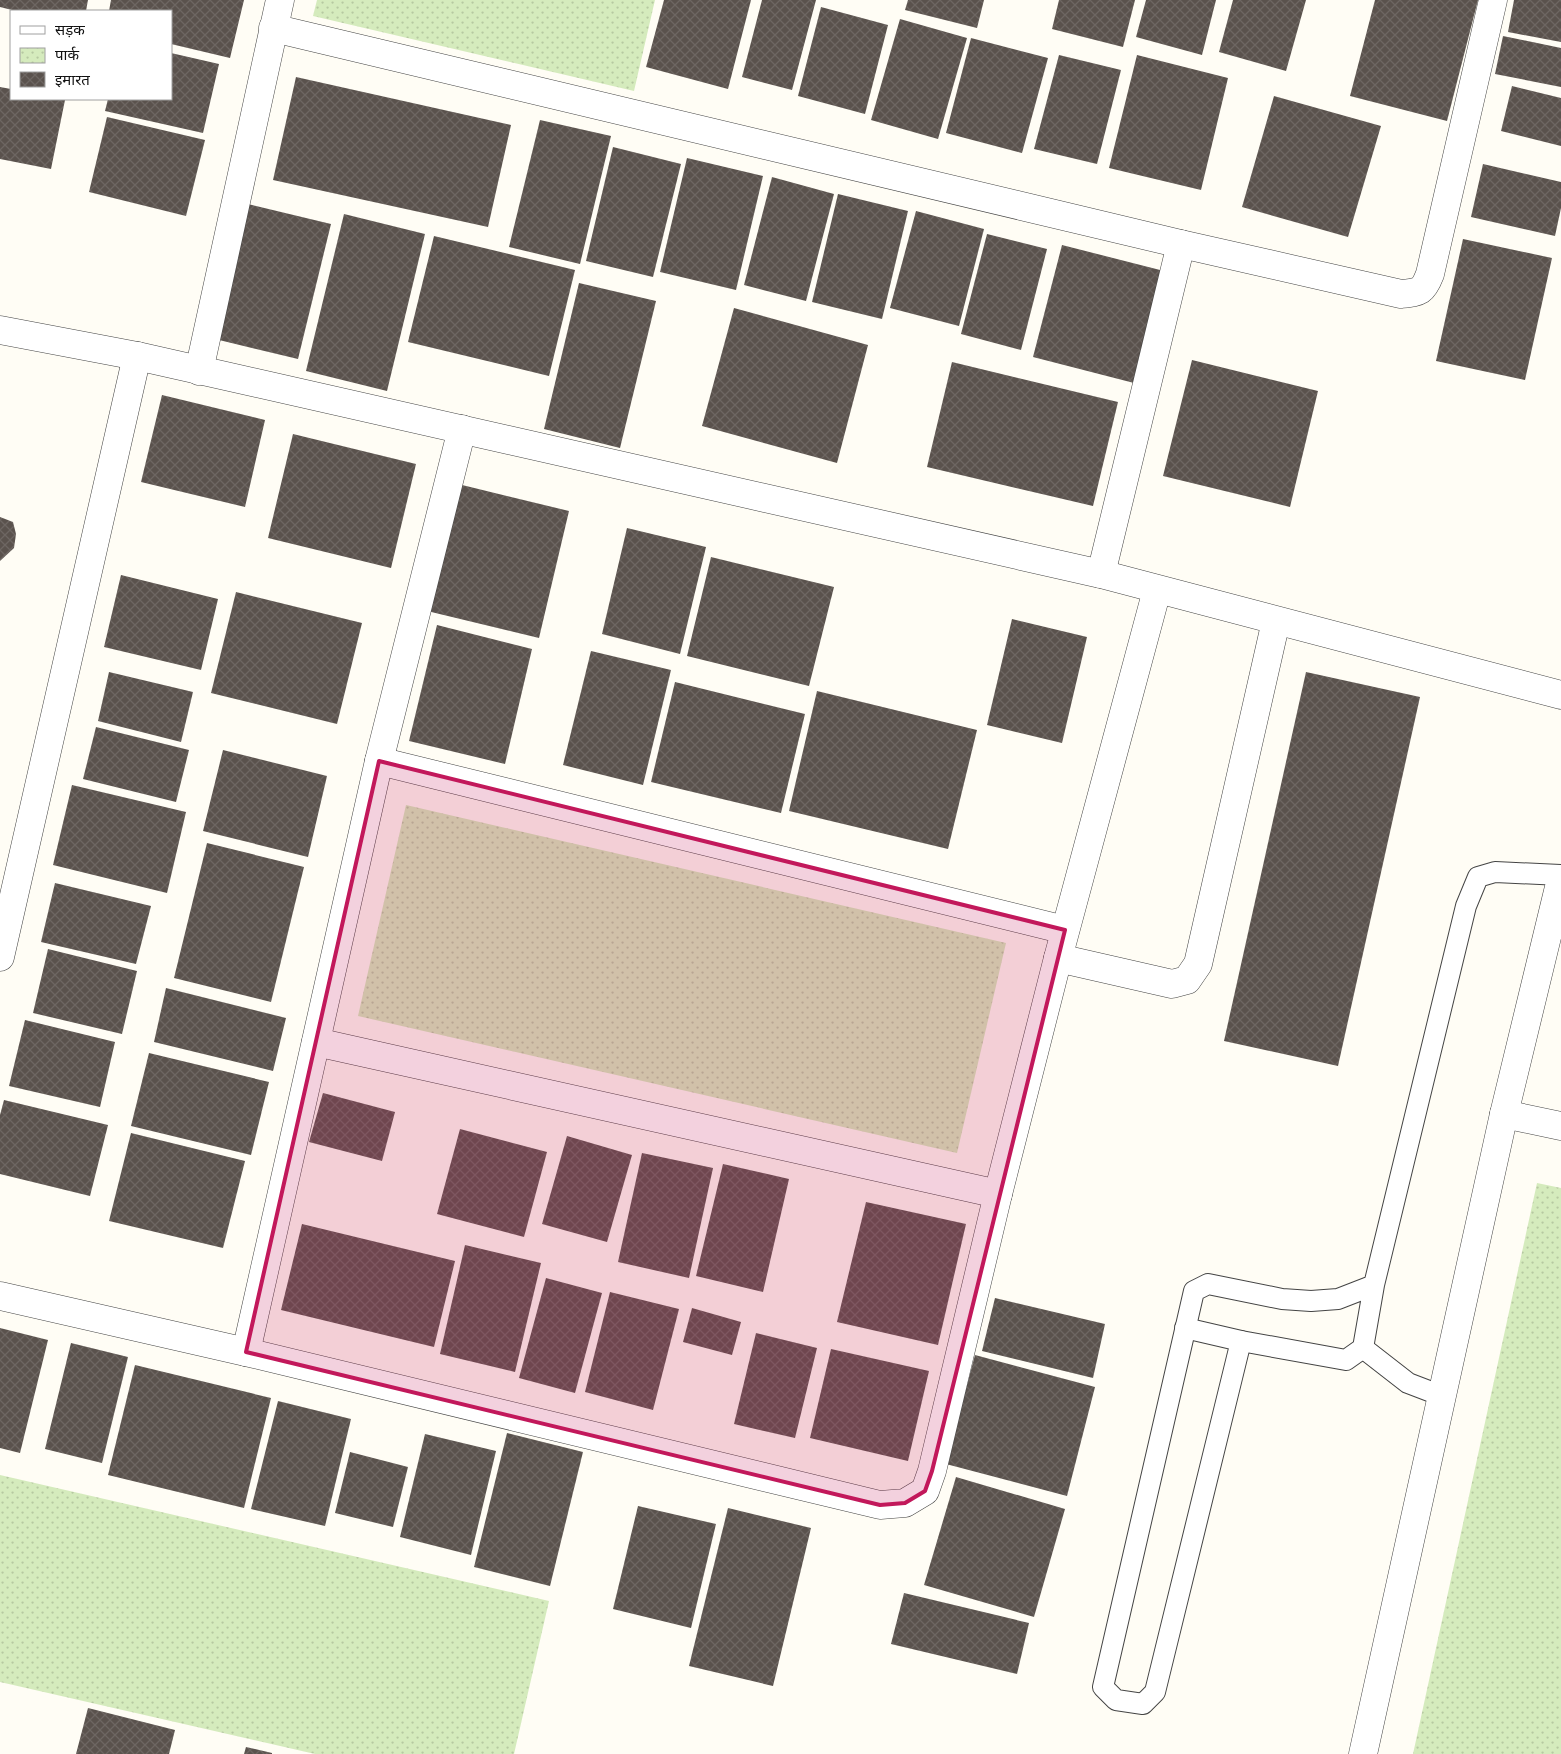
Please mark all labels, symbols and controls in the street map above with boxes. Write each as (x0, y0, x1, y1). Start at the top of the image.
legend (10, 10, 172, 100)
text: सड़क (55, 20, 85, 39)
text: पार्क (55, 45, 79, 64)
text: इमारत (55, 70, 90, 89)

